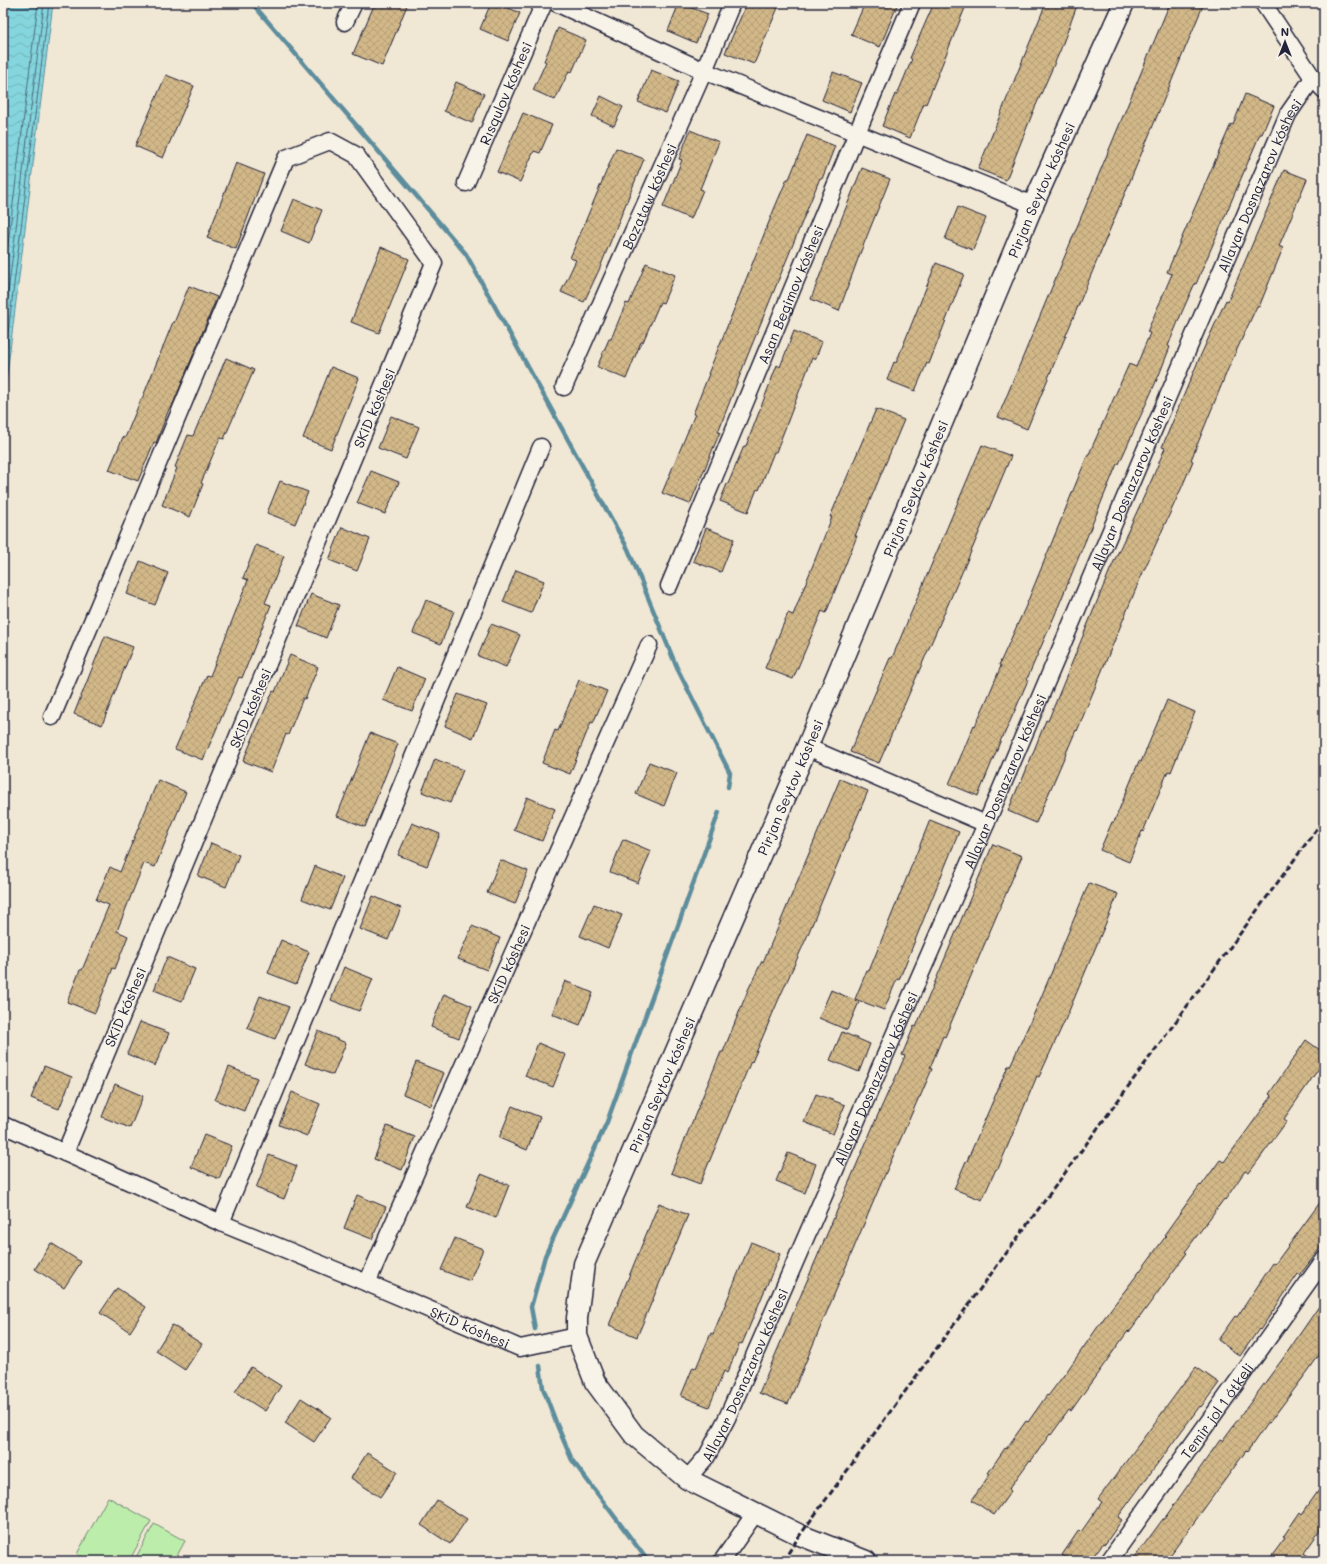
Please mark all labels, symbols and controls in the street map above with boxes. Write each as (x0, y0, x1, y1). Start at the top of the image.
north arrow (1265, 22, 1305, 62)
text: N (1281, 24, 1289, 39)
street label: Rısqulov kóshesi (474, 38, 536, 148)
street label: Allayar Dosnazarov kóshesi (1212, 94, 1306, 275)
street label: Pirjan Seytov kóshesi (1003, 119, 1079, 260)
street label: Bozataw kóshesi (617, 140, 680, 252)
street label: Asan Begimov kóshesi (753, 222, 827, 367)
street label: SKiD kóshesi (349, 365, 399, 451)
street label: Allayar Dosnazarov kóshesi (1085, 393, 1177, 573)
street label: Pirjan Seytov kóshesi (878, 417, 952, 559)
street label: SKiD kóshesi (225, 665, 275, 751)
street label: Allayar Dosnazarov kóshesi (958, 691, 1050, 871)
street label: Pirjan Seytov kóshesi (752, 716, 827, 858)
street label: SKiD kóshesi (482, 921, 534, 1007)
street label: SKiD kóshesi (100, 964, 150, 1050)
street label: Allayar Dosnazarov kóshesi (829, 988, 921, 1168)
street label: Pirjan Seytov kóshesi (624, 1014, 699, 1155)
street label: Allayar Dosnazarov kóshesi (696, 1285, 792, 1465)
street label: SKiD kóshesi (427, 1301, 513, 1352)
street label: Temir jol 1 ótkeli (1176, 1359, 1257, 1462)

